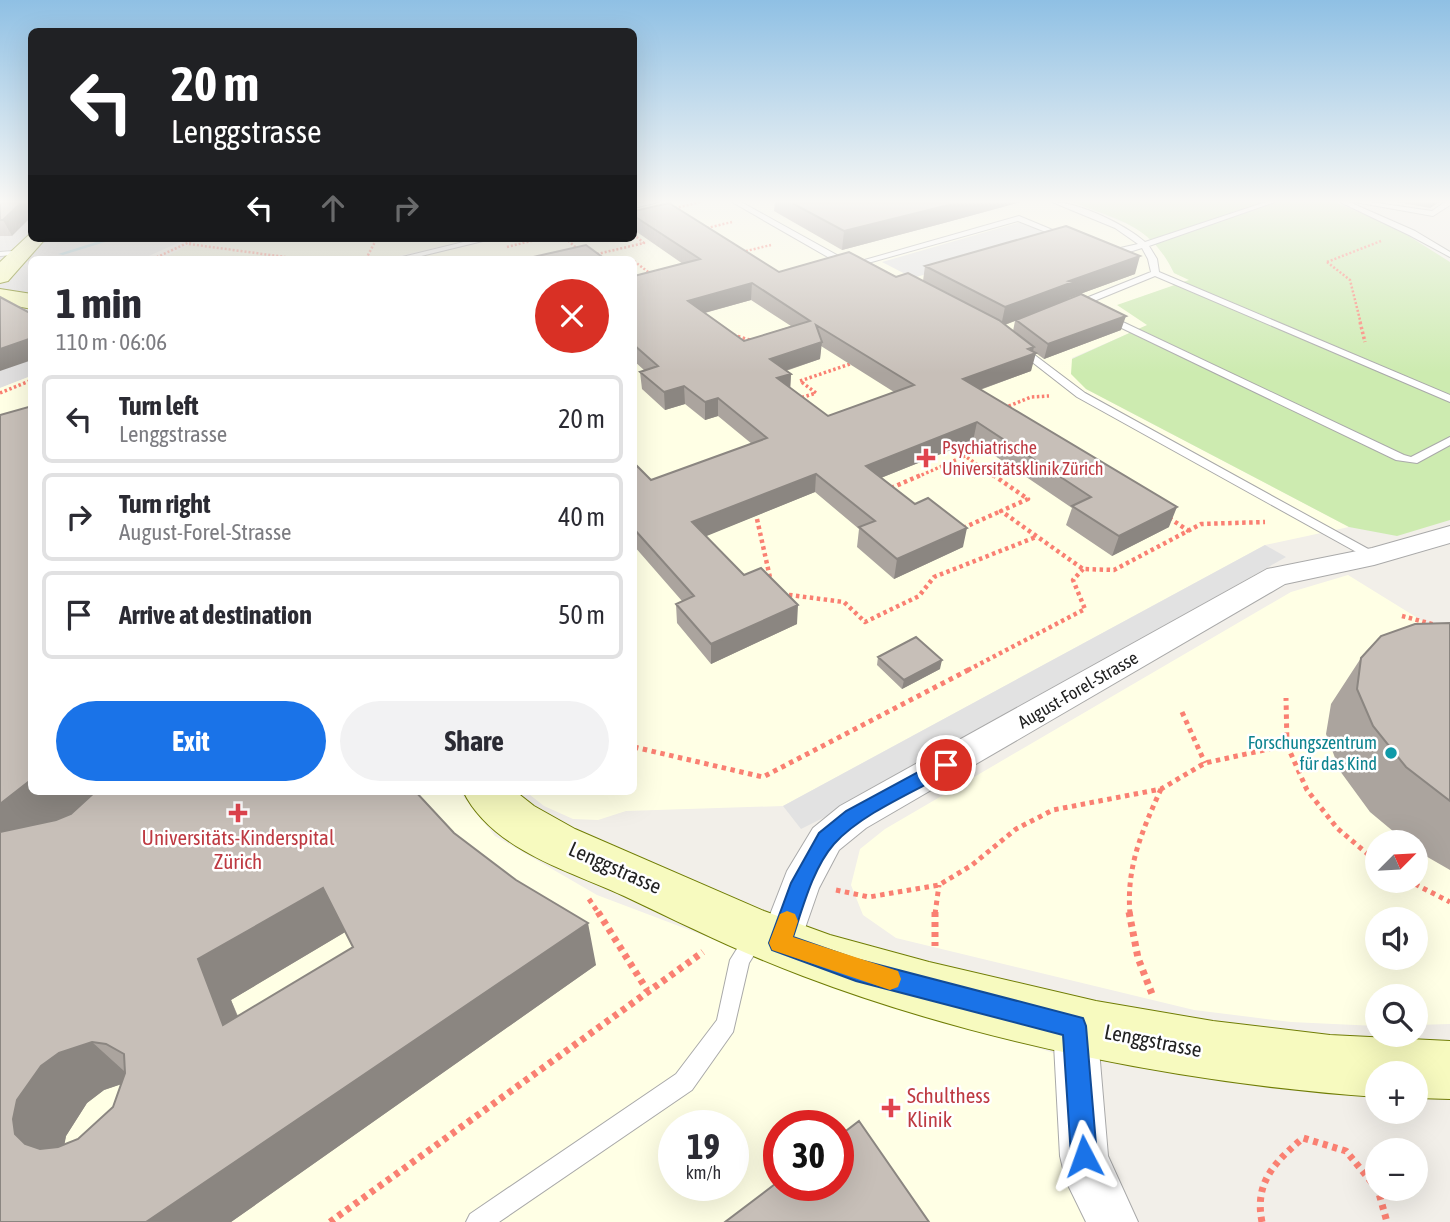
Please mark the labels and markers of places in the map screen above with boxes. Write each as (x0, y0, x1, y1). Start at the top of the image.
place label: Psychiatrische Universitätsklinik Zürich (942, 437, 1104, 479)
marker: Psychiatrische Universitätsklinik Zürich (916, 448, 936, 468)
place label: Forschungszentrum für das Kind (1248, 732, 1377, 774)
pin (916, 735, 976, 795)
marker: Forschungszentrum für das Kind (1383, 745, 1399, 761)
marker: Universitäts-Kinderspital Zürich (228, 803, 248, 823)
place label: Universitäts-Kinderspital Zürich (142, 825, 335, 873)
place label: Schulthess Klinik (907, 1083, 990, 1131)
marker: Schulthess Klinik (881, 1098, 901, 1118)

